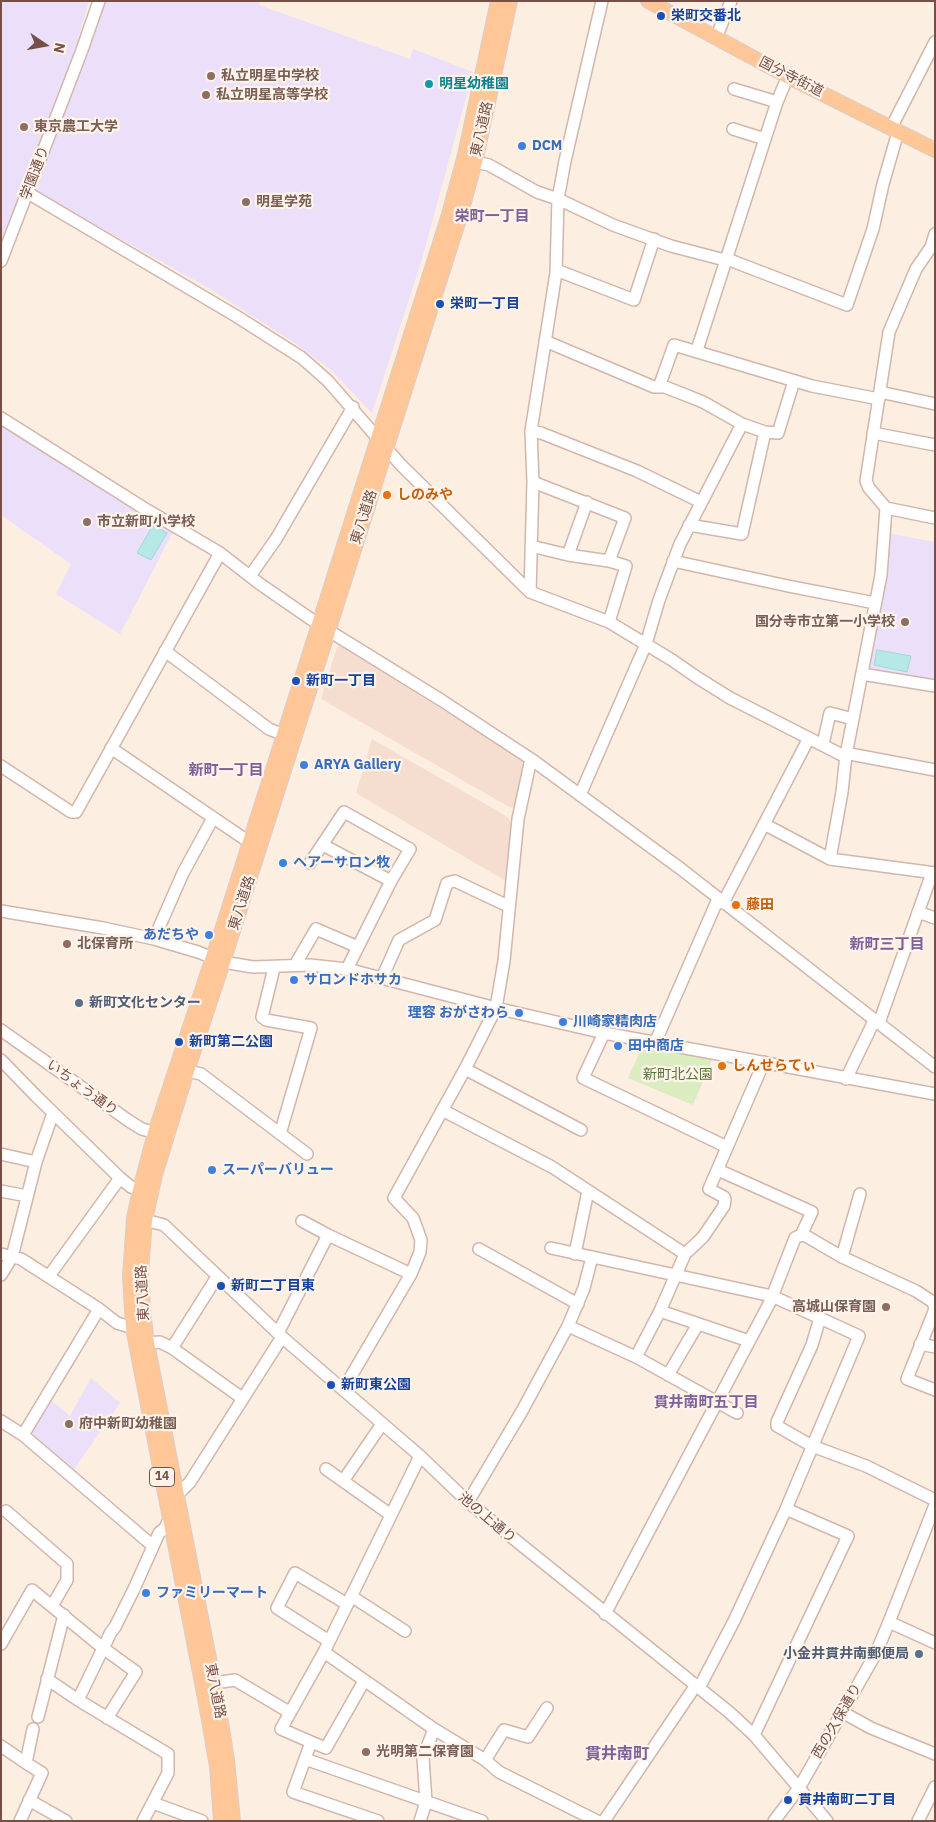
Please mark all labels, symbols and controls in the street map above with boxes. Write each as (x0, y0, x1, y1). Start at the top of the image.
place label: 栄町交番北 (671, 8, 741, 24)
marker: 栄町交番北 (655, 10, 667, 22)
north arrow (20, 20, 70, 70)
text: N (50, 41, 70, 55)
street label: 国分寺街道 (756, 54, 826, 100)
place label: 私立明星中学校 (221, 68, 319, 84)
marker: 私立明星中学校 (205, 70, 217, 82)
place label: 明星幼稚園 (439, 76, 509, 92)
marker: 明星幼稚園 (423, 78, 435, 90)
place label: 私立明星高等学校 (216, 87, 328, 103)
marker: 私立明星高等学校 (200, 89, 212, 101)
street label: 東八道路 (468, 100, 496, 158)
place label: 東京農工大学 (34, 119, 118, 135)
marker: 東京農工大学 (18, 121, 30, 133)
place label: DCM (532, 138, 562, 154)
marker: DCM (516, 140, 528, 152)
street label: 学園通り (17, 144, 53, 202)
place label: 明星学苑 (256, 194, 312, 210)
marker: 明星学苑 (240, 196, 252, 208)
district label: 栄町一丁目 (455, 208, 529, 226)
place label: 栄町一丁目 (450, 296, 520, 312)
marker: 栄町一丁目 (434, 298, 446, 310)
place label: しのみや (397, 487, 453, 503)
street label: 東八道路 (347, 488, 381, 546)
marker: しのみや (381, 489, 393, 501)
place label: 市立新町小学校 (97, 514, 195, 530)
marker: 市立新町小学校 (81, 516, 93, 528)
place label: 国分寺市立第一小学校 (755, 614, 895, 630)
marker: 国分寺市立第一小学校 (899, 616, 911, 628)
place label: 新町一丁目 (306, 673, 376, 689)
marker: 新町一丁目 (290, 675, 302, 687)
place label: ARYA Gallery (314, 757, 401, 773)
marker: ARYA Gallery (298, 759, 310, 771)
district label: 新町一丁目 (189, 762, 263, 780)
place label: ヘアーサロン牧 (293, 855, 390, 871)
marker: ヘアーサロン牧 (277, 857, 289, 869)
street label: 東八道路 (225, 874, 259, 932)
place label: 藤田 (746, 897, 774, 913)
marker: 藤田 (730, 899, 742, 911)
place label: あだちや (143, 927, 199, 943)
marker: あだちや (203, 929, 215, 941)
place label: 北保育所 (77, 936, 133, 952)
district label: 新町三丁目 (850, 936, 924, 954)
marker: 北保育所 (61, 938, 73, 950)
place label: サロンドホサカ (304, 972, 402, 988)
marker: サロンドホサカ (288, 974, 300, 986)
place label: 新町文化センター (89, 995, 201, 1011)
marker: 新町文化センター (73, 997, 85, 1009)
place label: 理容 おがさわら (408, 1005, 509, 1021)
marker: 理容 おがさわら (513, 1007, 525, 1019)
place label: 川崎家精肉店 (573, 1014, 657, 1030)
marker: 川崎家精肉店 (557, 1016, 569, 1028)
place label: 新町第二公園 (189, 1034, 273, 1050)
marker: 新町第二公園 (173, 1036, 185, 1048)
place label: 田中商店 (628, 1038, 684, 1054)
marker: 田中商店 (612, 1040, 624, 1052)
street label: いちょう通り (43, 1057, 121, 1119)
place label: しんせらてぃ (732, 1058, 816, 1074)
marker: しんせらてぃ (716, 1060, 728, 1072)
park label: 新町北公園 (643, 1067, 713, 1083)
place label: スーパーバリュー (222, 1162, 334, 1178)
marker: スーパーバリュー (206, 1164, 218, 1176)
street label: 東八道路 (133, 1265, 153, 1321)
place label: 新町二丁目東 (231, 1278, 315, 1294)
marker: 新町二丁目東 (215, 1280, 227, 1292)
place label: 高城山保育園 (792, 1299, 876, 1315)
marker: 高城山保育園 (880, 1301, 892, 1313)
place label: 新町東公園 (341, 1377, 411, 1393)
marker: 新町東公園 (325, 1379, 337, 1391)
district label: 貫井南町五丁目 (654, 1394, 758, 1412)
place label: 府中新町幼稚園 (79, 1416, 177, 1432)
marker: 府中新町幼稚園 (63, 1418, 75, 1430)
road number: 14 (150, 1468, 174, 1486)
street label: 池の上通り (455, 1489, 519, 1547)
place label: ファミリーマート (156, 1585, 268, 1601)
marker: ファミリーマート (140, 1587, 152, 1599)
place label: 小金井貫井南郵便局 (783, 1646, 909, 1662)
marker: 小金井貫井南郵便局 (913, 1648, 925, 1660)
street label: 東八道路 (201, 1662, 229, 1720)
street label: 西の久保通り (809, 1680, 865, 1762)
place label: 光明第二保育園 (376, 1744, 474, 1760)
district label: 貫井南町 (585, 1744, 649, 1764)
marker: 光明第二保育園 (360, 1746, 372, 1758)
place label: 貫井南町二丁目 (798, 1792, 896, 1808)
marker: 貫井南町二丁目 (782, 1794, 794, 1806)

